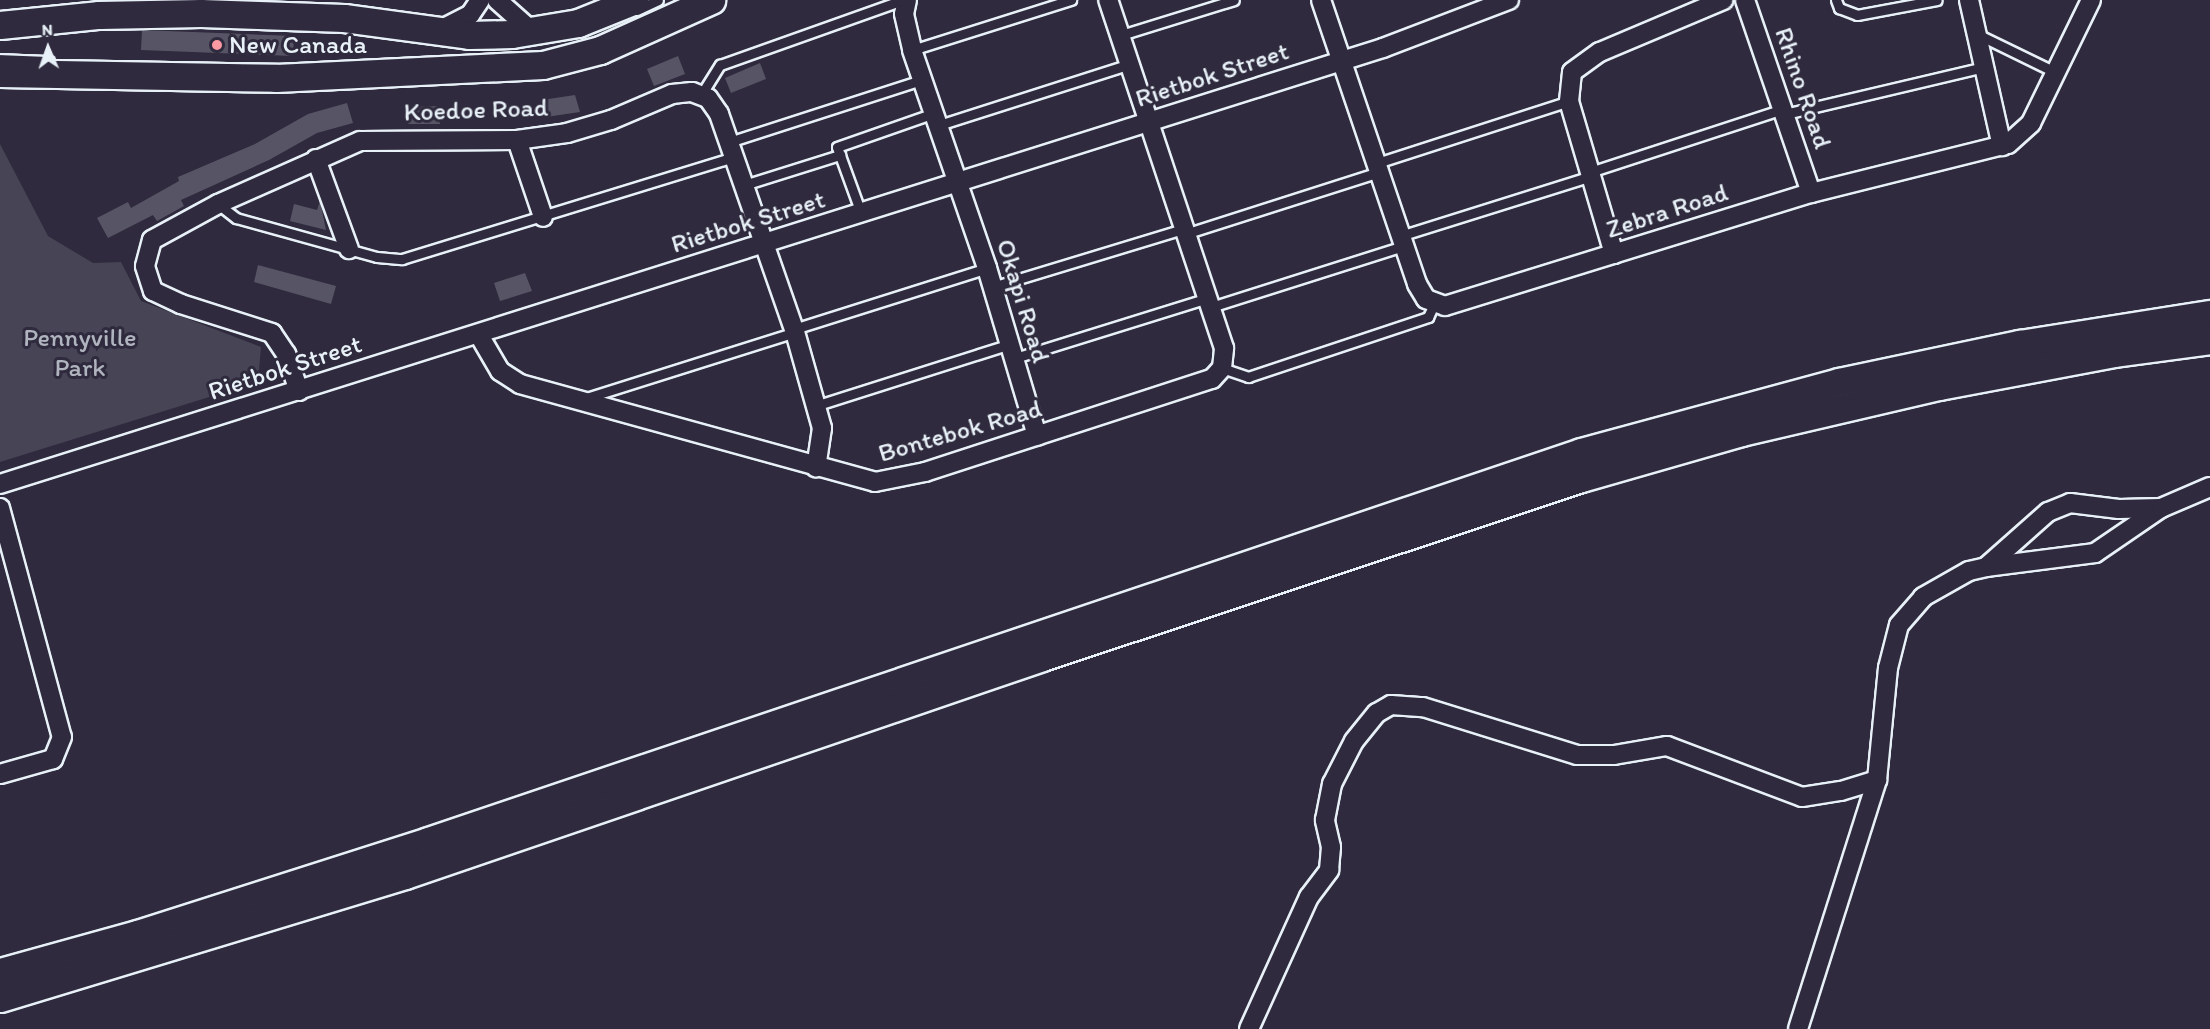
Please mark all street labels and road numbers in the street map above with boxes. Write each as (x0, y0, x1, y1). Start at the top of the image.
street label: Rhino Road (1768, 24, 1838, 152)
street label: Rietbok Street (1131, 36, 1293, 114)
street label: Koedoe Road (404, 92, 548, 128)
street label: Zebra Road (1603, 177, 1731, 245)
street label: Rietbok Street (667, 184, 829, 260)
street label: Okapi Road (989, 236, 1057, 366)
street label: Rietbok Street (204, 329, 366, 407)
street label: Bontebok Road (874, 393, 1046, 469)

